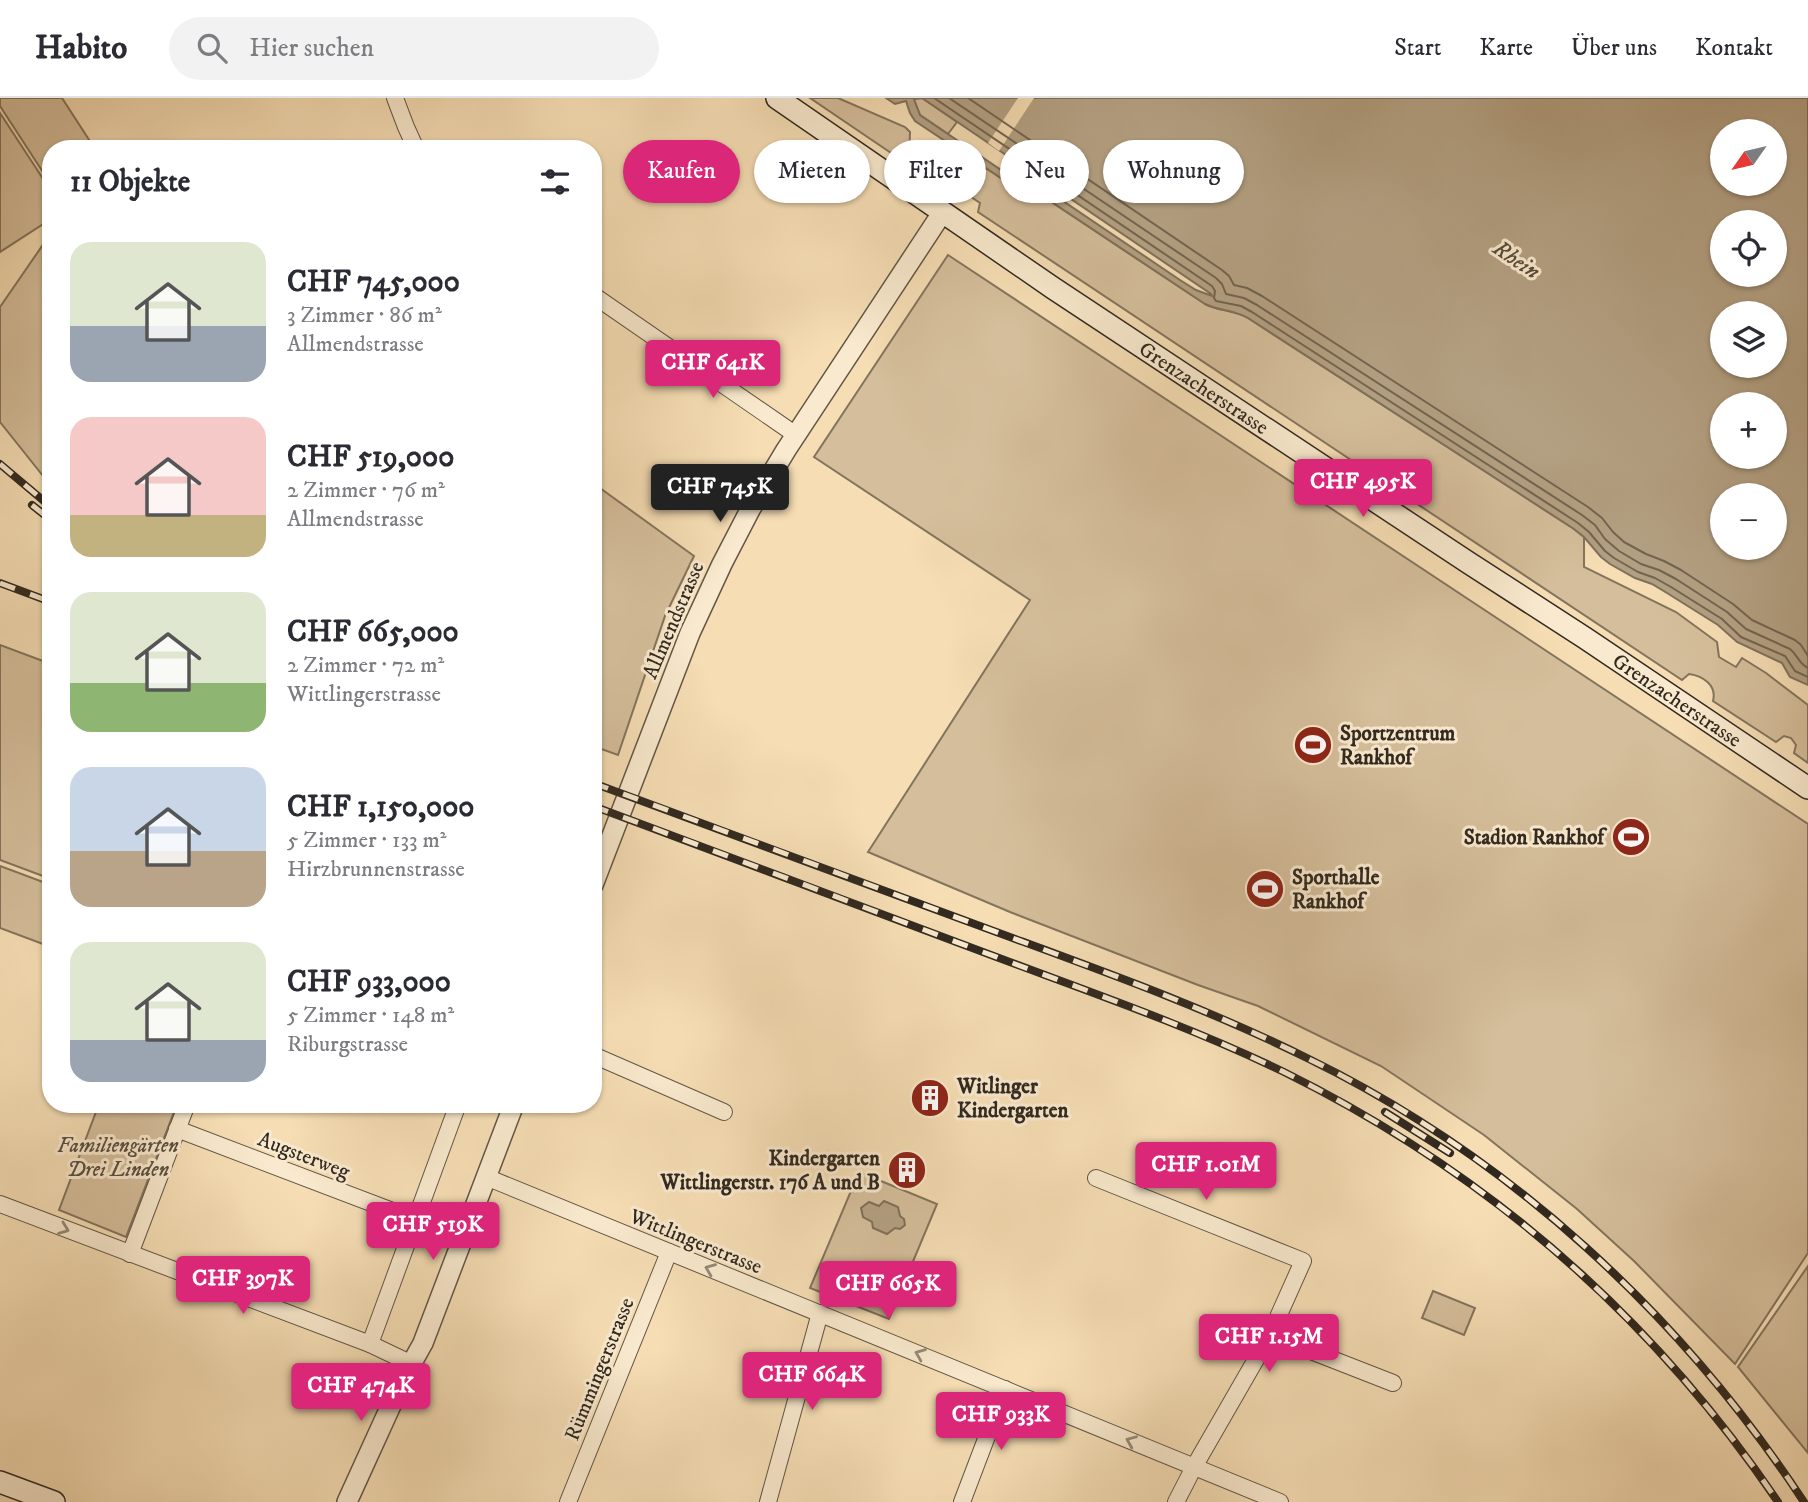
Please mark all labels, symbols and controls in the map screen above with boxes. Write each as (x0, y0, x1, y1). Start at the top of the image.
search box (169, 17, 659, 80)
text: Habito (35, 28, 127, 69)
icon: search (193, 29, 231, 67)
text: Hier suchen (249, 32, 374, 65)
text: Start (1394, 33, 1441, 63)
text: Karte (1479, 33, 1533, 63)
text: Über uns (1571, 33, 1657, 63)
text: Kontakt (1695, 33, 1773, 63)
north arrow (1710, 119, 1787, 196)
map controls (1710, 119, 1787, 560)
chip: Kaufen (623, 140, 740, 203)
chip: Mieten (754, 140, 870, 203)
chip: Filter (884, 140, 986, 203)
chip: Neu (1000, 140, 1089, 203)
chip: Wohnung (1103, 140, 1244, 203)
icon: filters (536, 163, 574, 201)
text: 11 Objekte (70, 164, 190, 201)
button: locate (1710, 210, 1787, 287)
water label: Rhein (1486, 234, 1545, 287)
text: CHF 745,000 (287, 264, 460, 301)
icon: home (126, 270, 210, 354)
text: 3 Zimmer · 86 m² (287, 301, 442, 330)
button: layers (1710, 301, 1787, 378)
text: Allmendstrasse (287, 330, 424, 359)
street label: Grenzacherstrasse (1134, 336, 1273, 441)
pin: CHF 641K (641, 341, 785, 400)
text: CHF 641K (661, 348, 765, 377)
button: + (1710, 392, 1787, 469)
text: CHF 519,000 (287, 439, 454, 476)
icon: home (126, 445, 210, 529)
pin: CHF 495K (1291, 460, 1435, 519)
pin: CHF 745K (648, 464, 792, 524)
text: CHF 495K (1310, 467, 1416, 496)
text: CHF 745K (667, 472, 773, 501)
text: 2 Zimmer · 76 m² (287, 476, 445, 505)
button: − (1710, 483, 1787, 560)
text: Allmendstrasse (287, 505, 424, 534)
street label: Allmendstrasse (638, 558, 710, 683)
text: CHF 665,000 (287, 614, 459, 651)
icon: home (126, 620, 210, 704)
street label: Grenzacherstrasse (1607, 648, 1746, 754)
text: 2 Zimmer · 72 m² (287, 651, 444, 680)
text: Wittlingerstrasse (287, 680, 441, 709)
place label: Sportzentrum Rankhof (1340, 721, 1456, 771)
sports icon: Sportzentrum Rankhof (1292, 724, 1334, 766)
text: CHF 1,150,000 (287, 789, 474, 826)
icon: home (126, 795, 210, 879)
sports icon: Stadion Rankhof (1610, 816, 1652, 858)
place label: Stadion Rankhof (1464, 825, 1607, 851)
text: 5 Zimmer · 133 m² (287, 826, 447, 855)
text: Hirzbrunnenstrasse (287, 855, 465, 884)
place label: Sporthalle Rankhof (1292, 865, 1380, 915)
sports icon: Sporthalle Rankhof (1244, 868, 1286, 910)
text: CHF 933,000 (287, 964, 451, 1001)
icon: home (126, 970, 210, 1054)
text: 5 Zimmer · 148 m² (287, 1001, 454, 1030)
text: Riburgstrasse (287, 1030, 408, 1059)
place label: Witlinger Kindergarten (956, 1074, 1069, 1124)
building icon: Witlinger Kindergarten (909, 1077, 951, 1119)
street label: Augsterweg (254, 1127, 354, 1186)
park label: Familiengärten Drei Linden (57, 1133, 179, 1183)
pin: CHF 1.01M (1126, 1142, 1286, 1202)
place label: Kindergarten Wittlingerstr. 176 A und B (660, 1146, 881, 1196)
building icon: Kindergarten Wittlingerstr. 176 A und B (886, 1149, 928, 1191)
text: CHF 1.01M (1151, 1150, 1261, 1179)
pin: CHF 519K (361, 1202, 505, 1262)
street label: Wittlingerstrasse (625, 1203, 766, 1280)
text: CHF 519K (382, 1210, 484, 1239)
one-way arrow (57, 1220, 69, 1234)
pin: CHF 397K (171, 1256, 315, 1316)
pin: CHF 665K (816, 1262, 960, 1321)
one-way arrow (704, 1263, 716, 1277)
text: CHF 397K (192, 1264, 294, 1293)
text: CHF 665K (835, 1269, 941, 1298)
street label: Rümmingerstrasse (559, 1294, 641, 1445)
pin: CHF 1.15M (1189, 1314, 1349, 1374)
text: CHF 1.15M (1215, 1322, 1323, 1351)
one-way arrow (915, 1348, 928, 1362)
pin: CHF 664K (740, 1352, 884, 1412)
text: CHF 664K (759, 1360, 865, 1389)
pin: CHF 474K (289, 1364, 433, 1423)
text: CHF 474K (307, 1371, 415, 1400)
pin: CHF 933K (929, 1392, 1073, 1452)
text: CHF 933K (952, 1400, 1050, 1429)
one-way arrow (1125, 1435, 1138, 1449)

